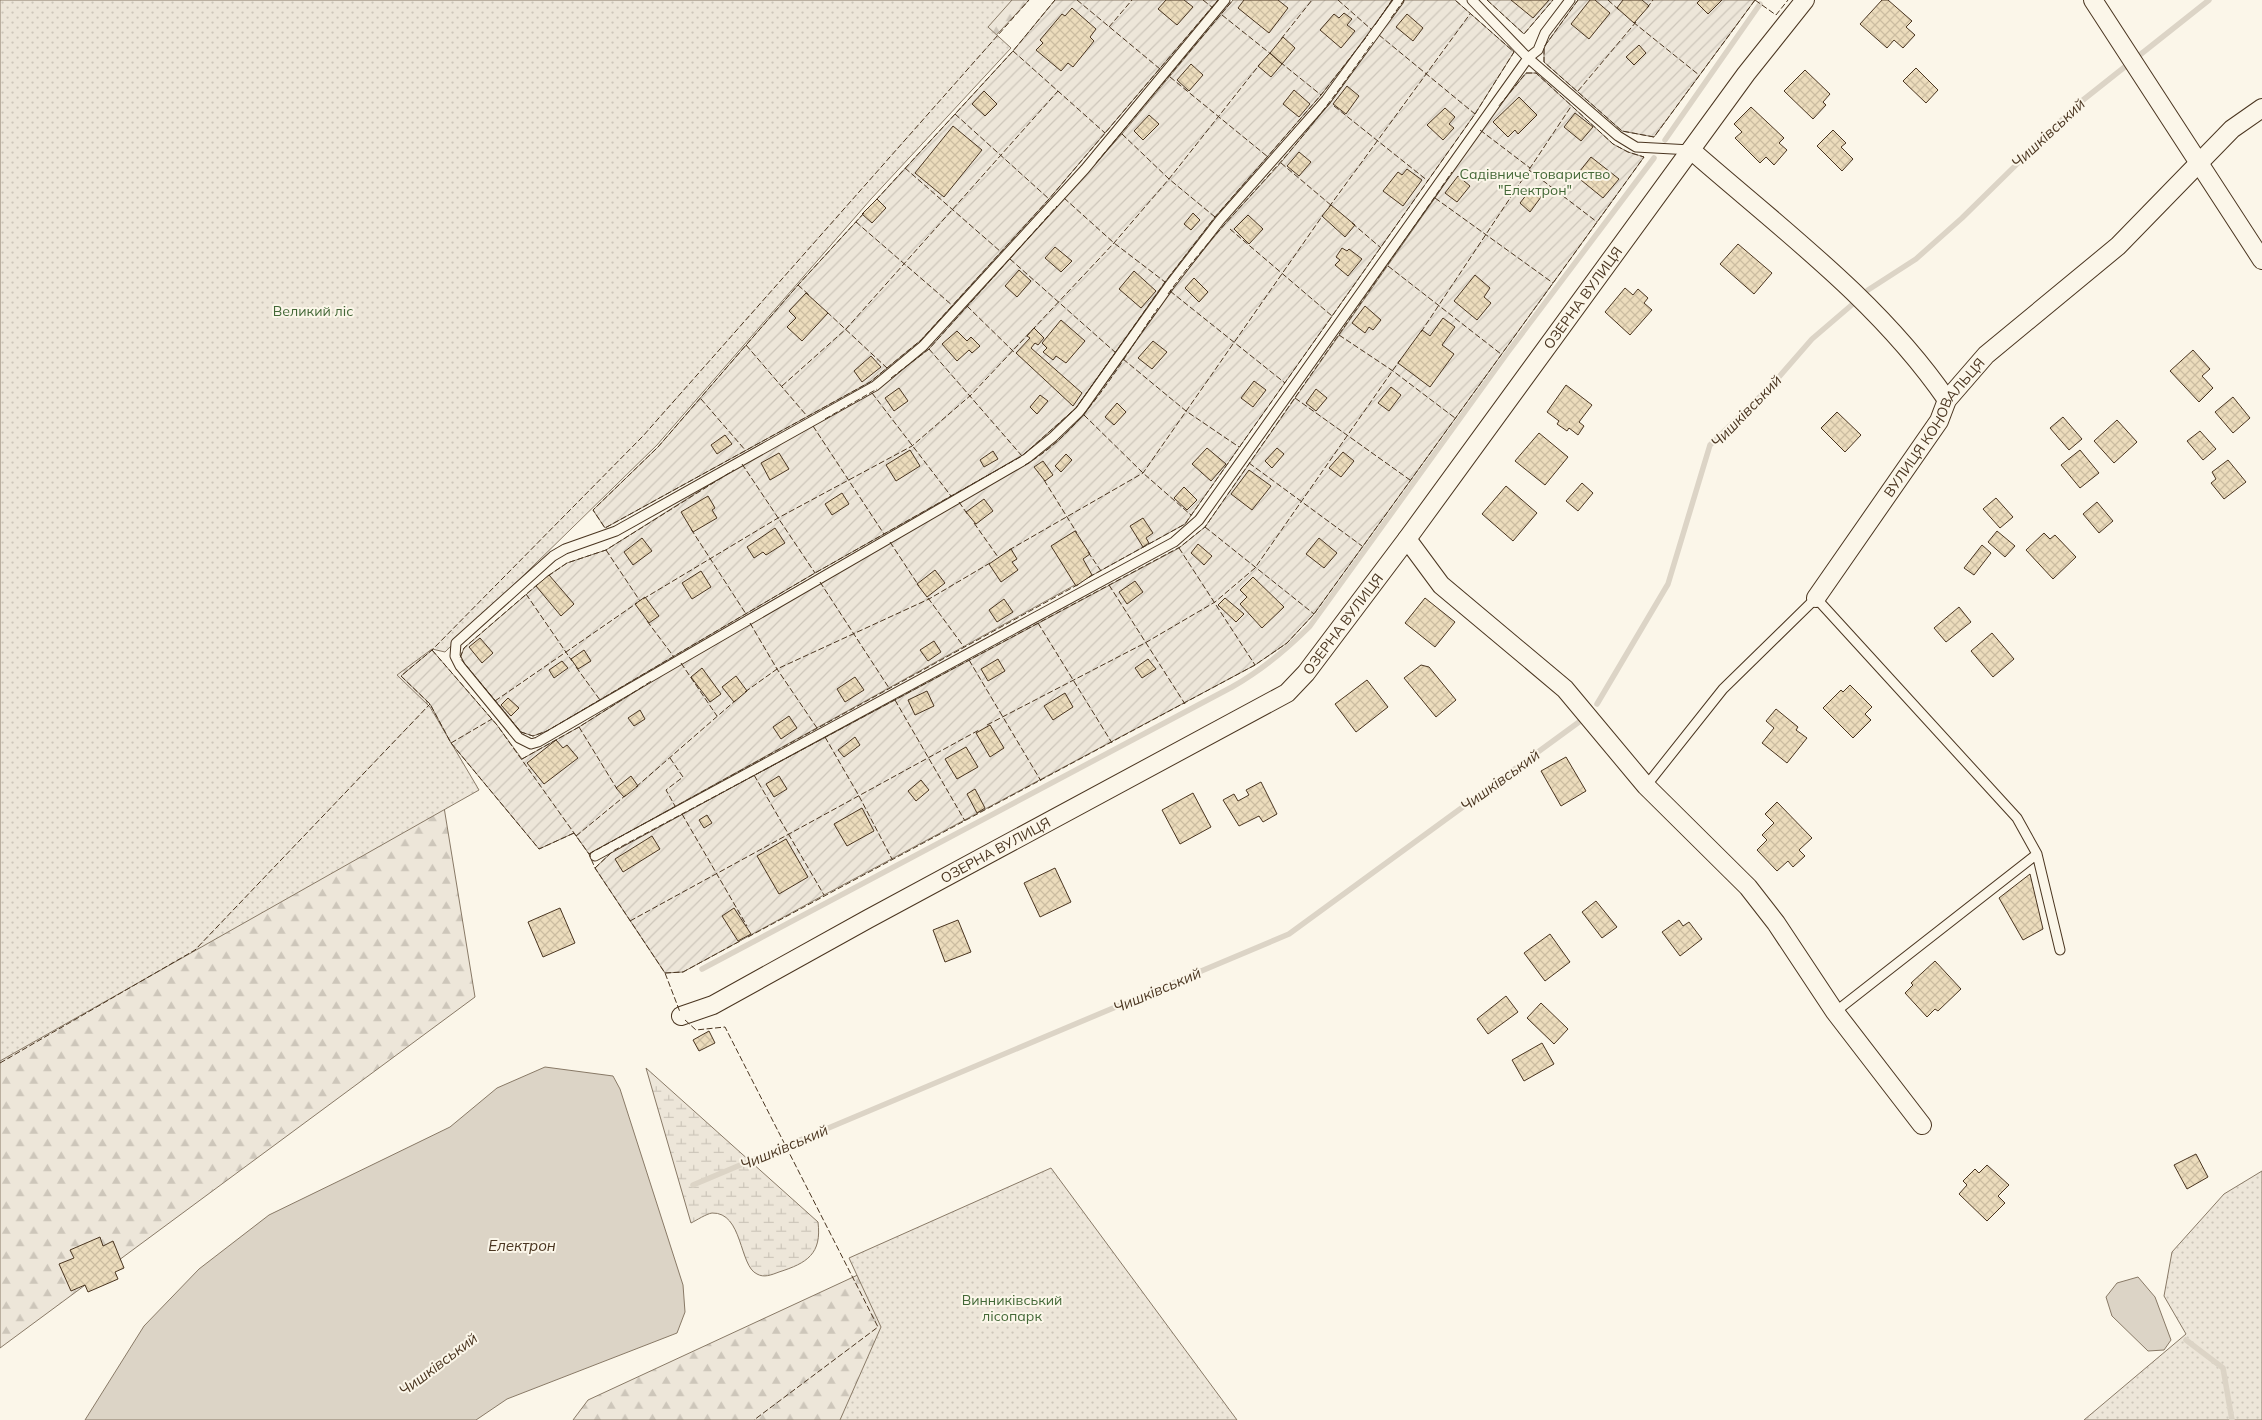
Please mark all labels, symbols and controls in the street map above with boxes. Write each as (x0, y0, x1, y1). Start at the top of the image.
water label: Чишківський (2007, 94, 2089, 172)
park label: Садівниче товариство "Електрон" (1460, 165, 1610, 199)
street label: ОЗЕРНА ВУЛИЦЯ (1539, 243, 1626, 353)
park label: Великий ліс (273, 302, 353, 320)
street label: ВУЛИЦЯ КОНОВАЛЬЦЯ (1880, 354, 1989, 501)
water label: Чишківський (1707, 371, 1785, 451)
street label: ОЗЕРНА ВУЛИЦЯ (1299, 570, 1387, 678)
water label: Чишківський (1457, 745, 1543, 815)
street label: ОЗЕРНА ВУЛИЦЯ (937, 813, 1054, 887)
water label: Чишківський (1110, 963, 1204, 1017)
water label: Чишківський (737, 1120, 831, 1174)
water label: Електрон (488, 1236, 556, 1255)
park label: Винниківський лісопарк (962, 1291, 1062, 1325)
water label: Чишківський (395, 1328, 481, 1400)

